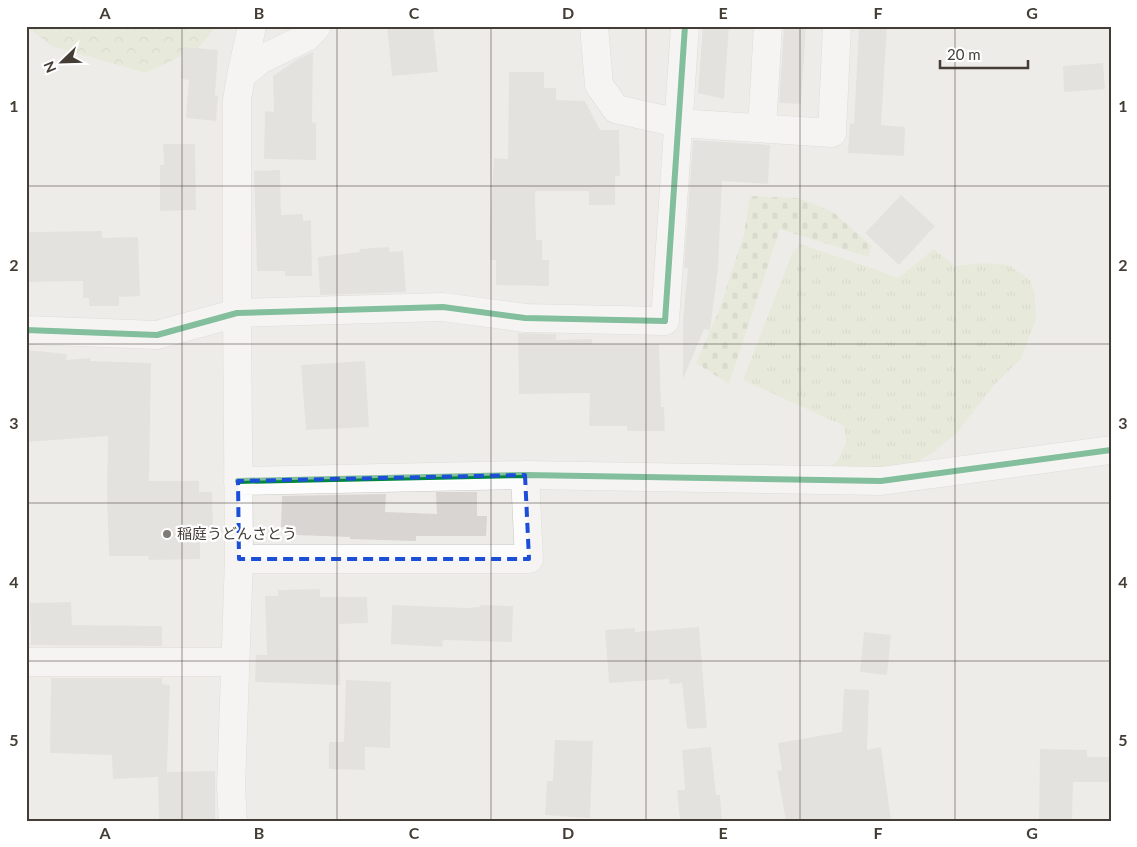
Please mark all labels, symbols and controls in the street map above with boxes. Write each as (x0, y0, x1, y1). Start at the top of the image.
text: A (98, 3, 111, 22)
text: B (254, 3, 264, 22)
text: C (409, 3, 420, 22)
text: D (562, 3, 574, 22)
text: E (718, 3, 728, 22)
text: F (873, 3, 883, 22)
text: G (1026, 3, 1038, 22)
north arrow (38, 38, 88, 88)
scale bar (940, 38, 1027, 70)
text: 20 m (947, 45, 981, 63)
text: N (40, 59, 60, 76)
text: 1 (9, 96, 19, 115)
text: 1 (1118, 96, 1128, 115)
text: 2 (9, 255, 19, 274)
text: 2 (1118, 255, 1128, 274)
text: 3 (9, 413, 19, 432)
text: 3 (1118, 413, 1128, 432)
place label: 稲庭うどんさとう (177, 524, 297, 542)
marker: 稲庭うどんさとう (161, 528, 173, 540)
text: 4 (9, 572, 19, 591)
text: 4 (1118, 572, 1128, 591)
text: 5 (9, 730, 19, 749)
text: 5 (1118, 730, 1128, 749)
text: A (98, 823, 111, 842)
text: B (254, 823, 264, 842)
text: C (409, 823, 420, 842)
text: D (562, 823, 574, 842)
text: E (718, 823, 728, 842)
text: F (873, 823, 883, 842)
text: G (1026, 823, 1038, 842)

